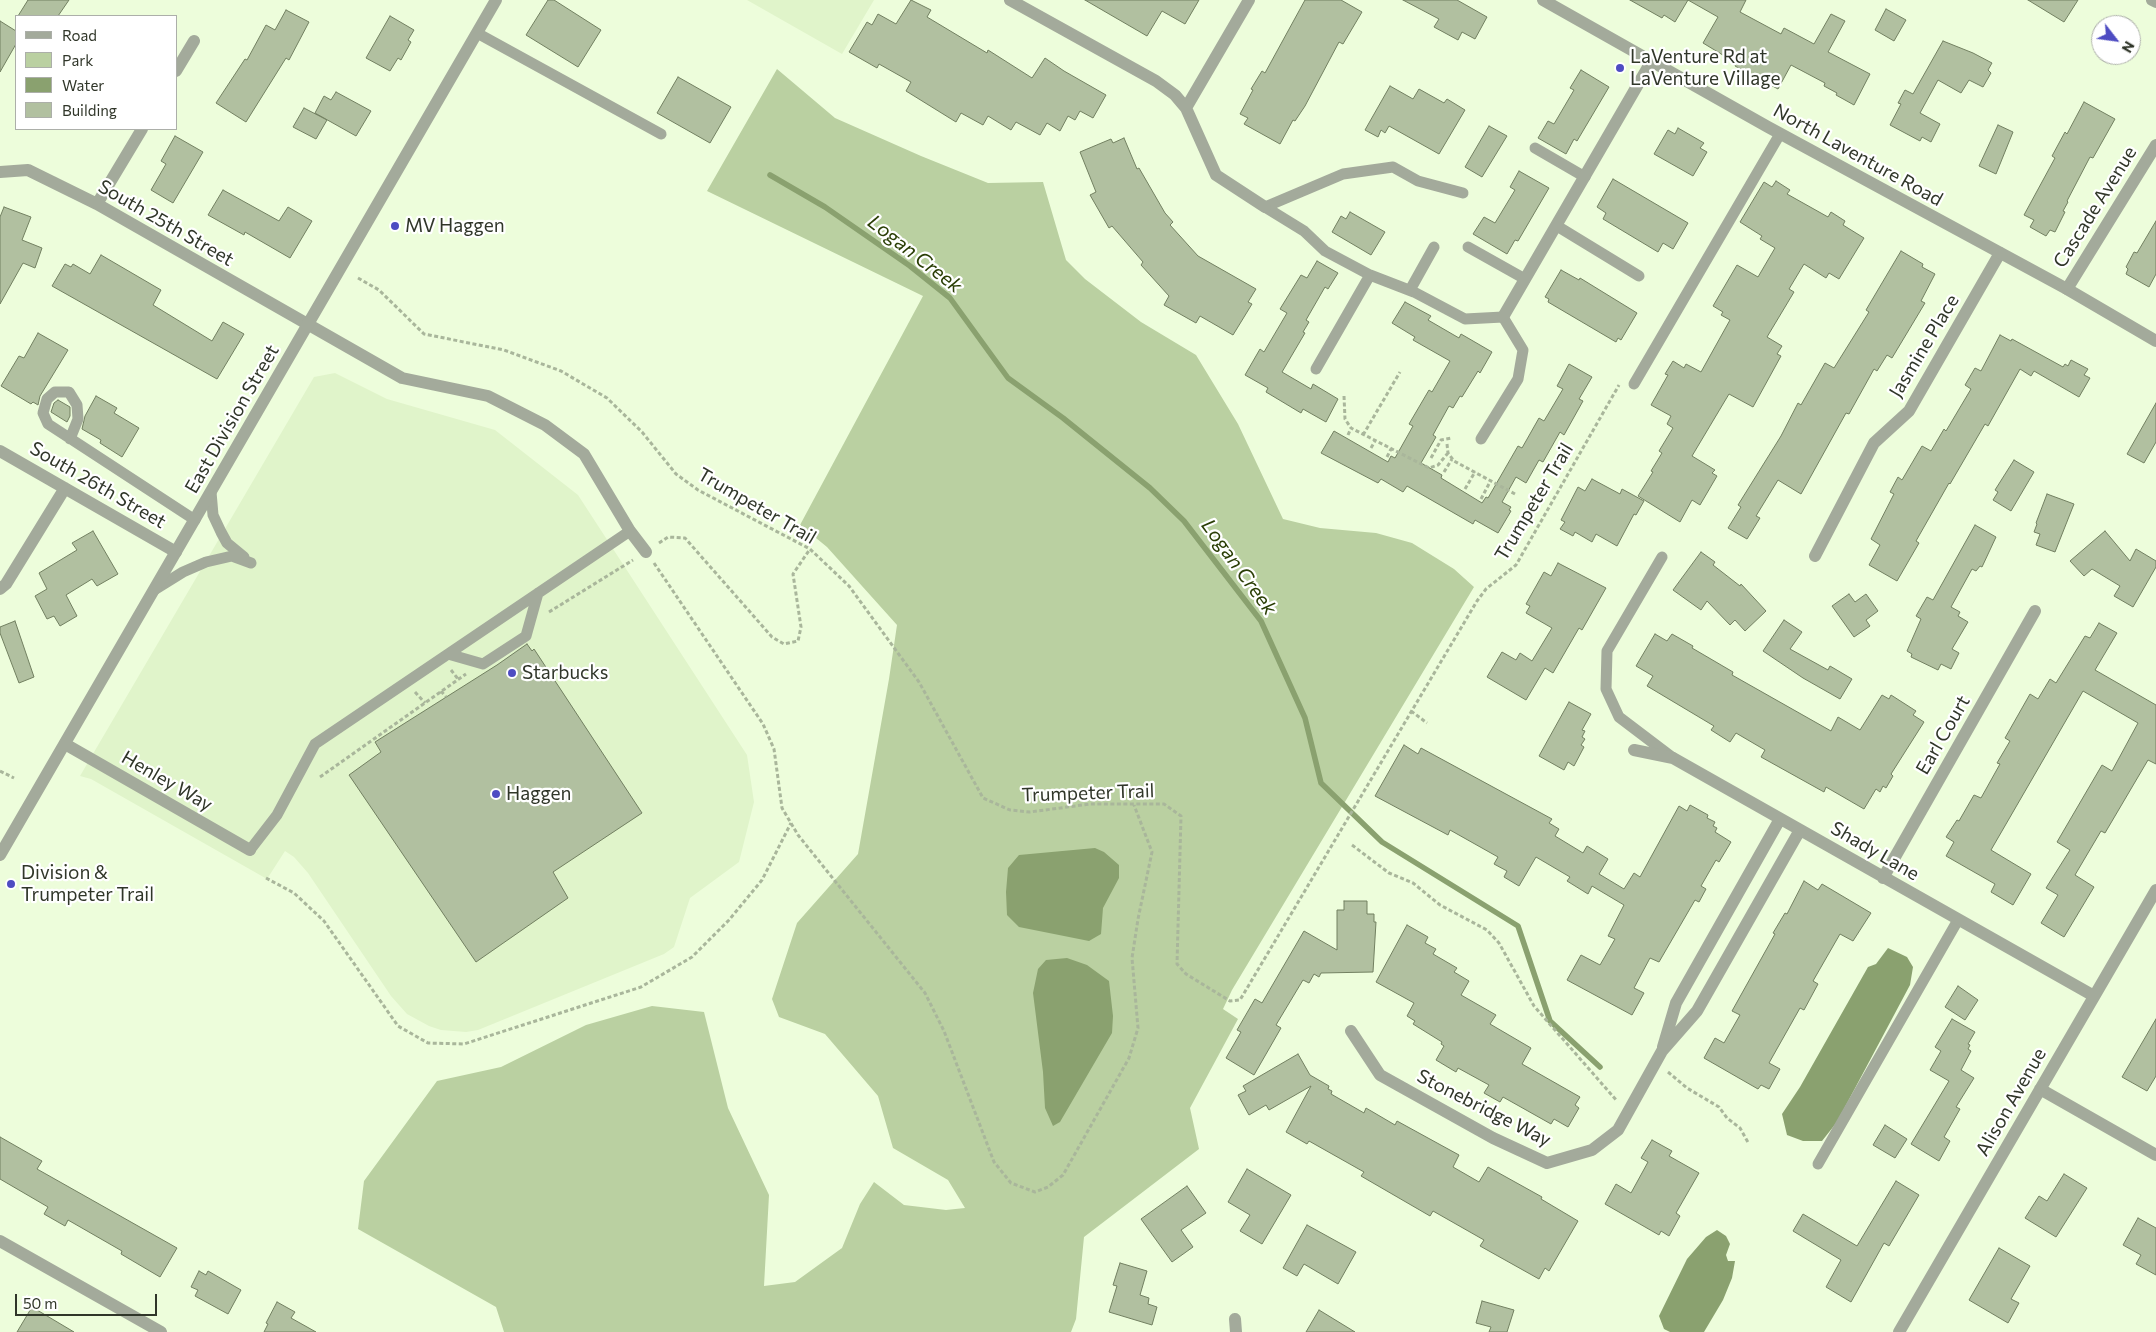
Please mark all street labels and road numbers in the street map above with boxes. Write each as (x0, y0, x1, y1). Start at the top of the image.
street label: North Laventure Road (1769, 99, 1947, 211)
street label: Cascade Avenue (2049, 142, 2141, 272)
street label: South 25th Street (94, 175, 238, 271)
street label: Jasmine Place (1884, 290, 1964, 402)
street label: East Division Street (180, 341, 284, 497)
street label: South 26th Street (26, 437, 170, 533)
street label: Trumpeter Trail (1490, 439, 1578, 565)
street label: Trumpeter Trail (694, 463, 820, 549)
street label: Earl Court (1911, 691, 1975, 779)
street label: Henley Way (117, 746, 217, 816)
street label: Trumpeter Trail (1021, 779, 1155, 807)
street label: Shady Lane (1827, 817, 1923, 885)
street label: Alison Avenue (1971, 1044, 2051, 1160)
street label: Stonebridge Way (1413, 1064, 1555, 1152)

